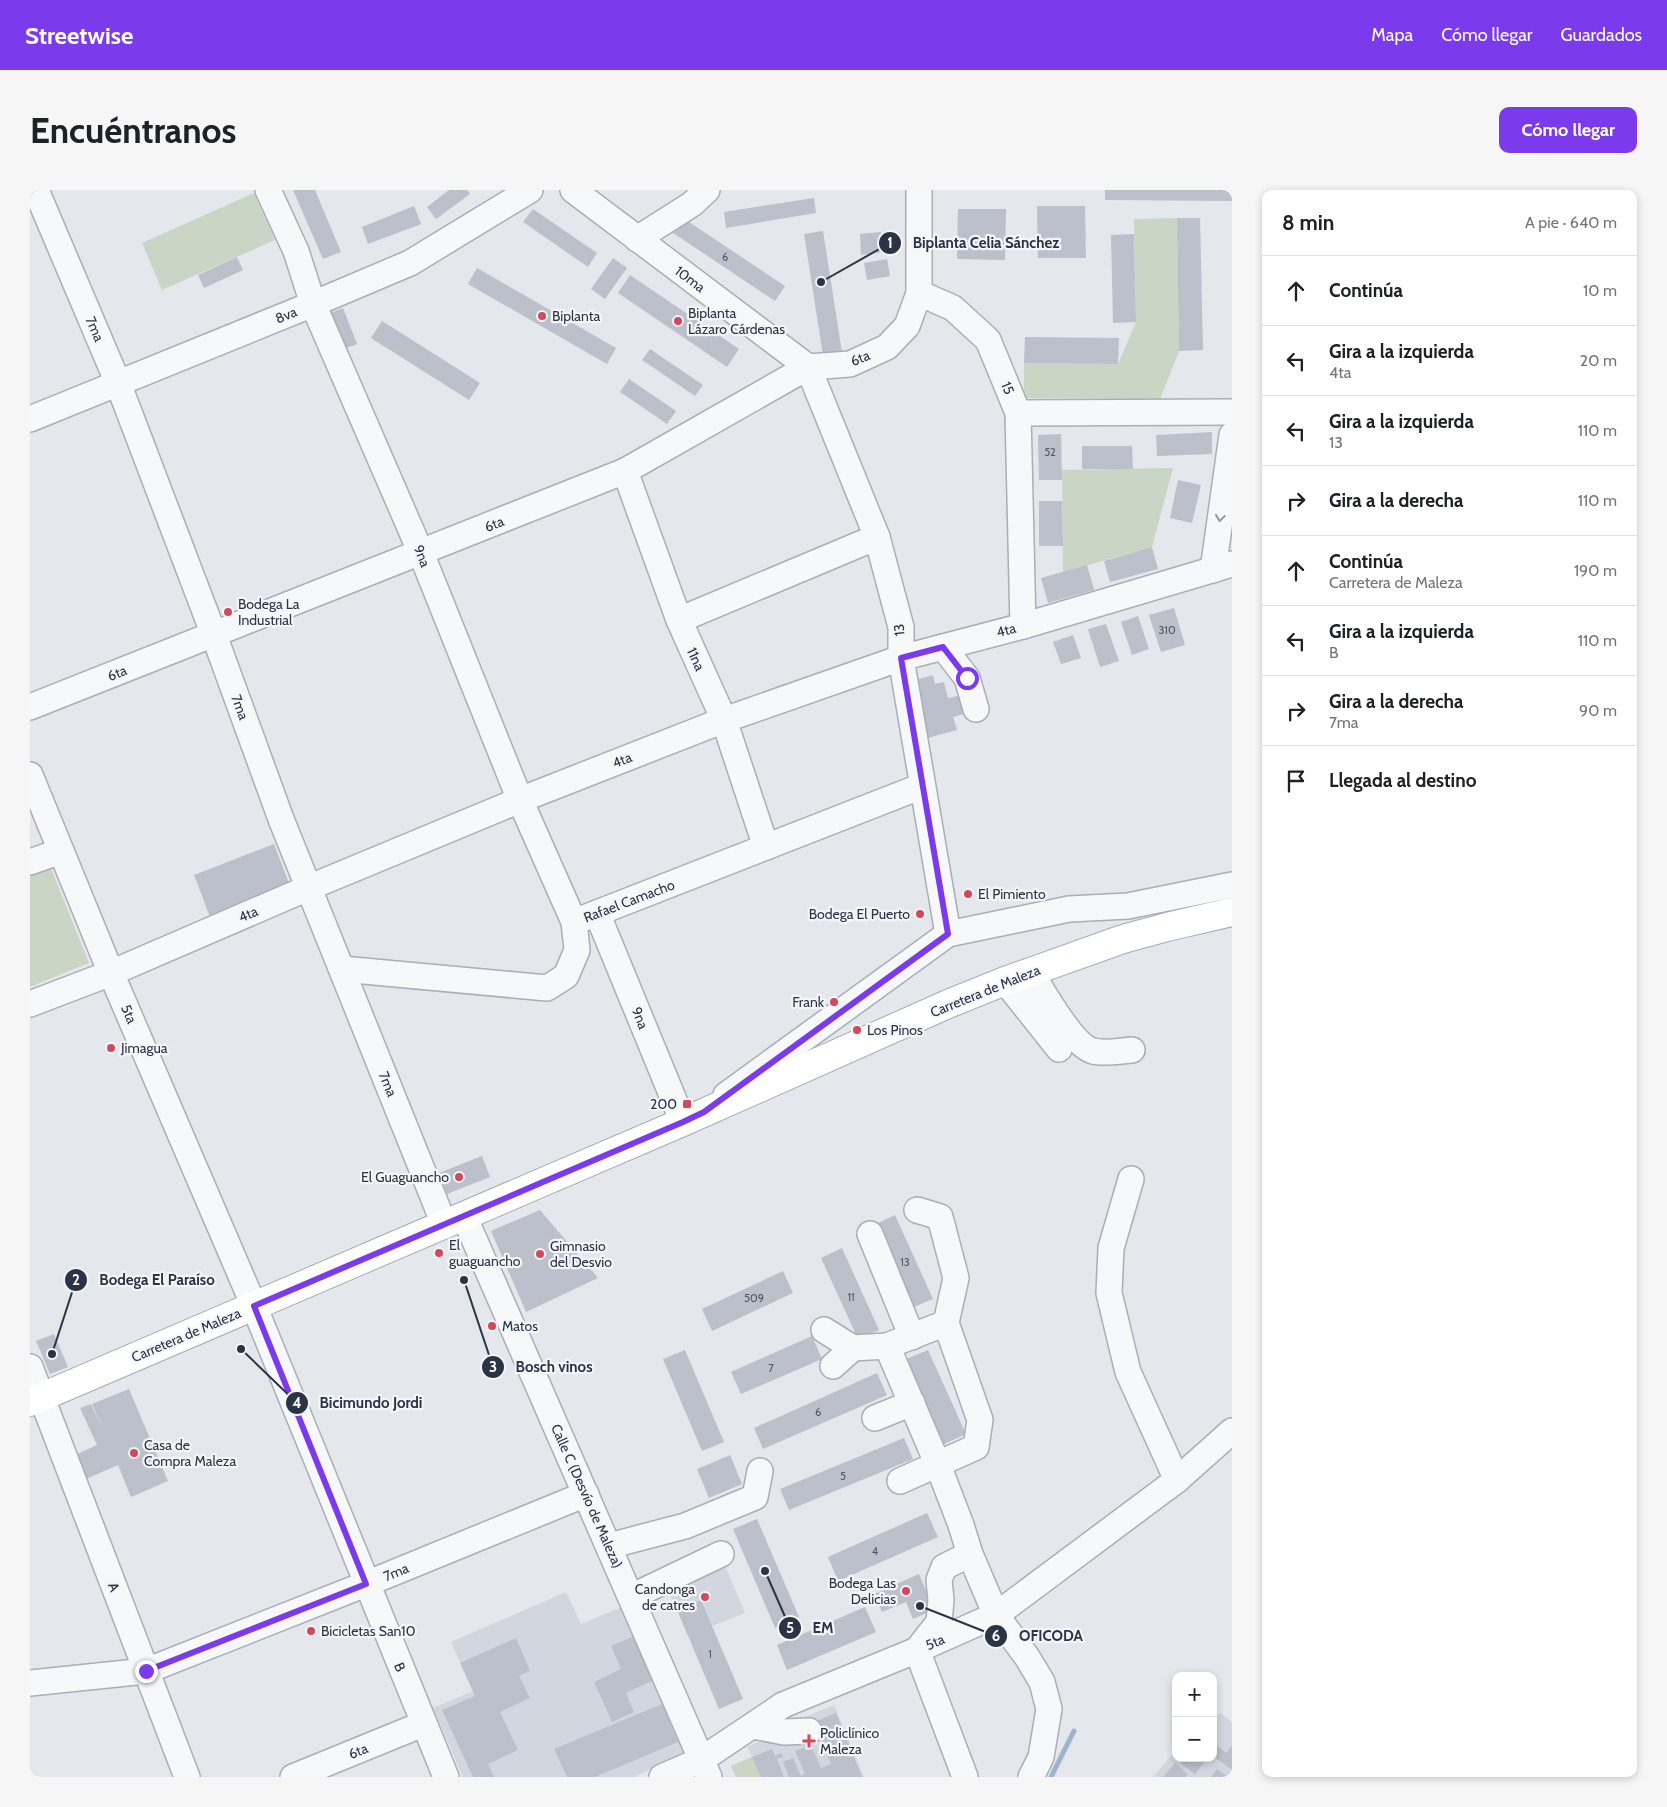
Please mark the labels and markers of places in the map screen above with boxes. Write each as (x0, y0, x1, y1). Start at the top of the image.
callout: Biplanta Celia Sánchez (878, 228, 1069, 258)
place label: Biplanta Lázaro Cárdenas (688, 304, 785, 338)
place label: Biplanta (552, 307, 600, 325)
marker: Biplanta (536, 310, 548, 322)
marker: Biplanta Lázaro Cárdenas (672, 315, 684, 327)
place label: Bodega La Industrial (238, 595, 300, 629)
marker: Bodega La Industrial (222, 606, 234, 618)
place label: El Pimiento (978, 885, 1046, 903)
marker: El Pimiento (962, 888, 974, 900)
place label: Bodega El Puerto (809, 905, 910, 923)
marker: Bodega El Puerto (914, 908, 926, 920)
place label: Frank (792, 993, 825, 1011)
marker: Frank (828, 996, 840, 1008)
place label: Los Pinos (867, 1021, 923, 1039)
marker: Los Pinos (851, 1024, 863, 1036)
place label: Jimagua (120, 1039, 168, 1057)
marker: Jimagua (105, 1042, 117, 1054)
place label: 200 (650, 1095, 677, 1113)
marker: 200 (681, 1098, 693, 1110)
place label: El Guaguancho (361, 1168, 449, 1186)
marker: El Guaguancho (453, 1171, 465, 1183)
place label: El guaguancho (449, 1236, 521, 1270)
place label: Gimnasio del Desvio (550, 1237, 612, 1271)
marker: El guaguancho (433, 1247, 445, 1259)
marker: Gimnasio del Desvio (534, 1248, 546, 1260)
callout: Bodega El Paraíso (64, 1265, 224, 1295)
place label: Matos (502, 1317, 538, 1335)
marker: Matos (486, 1320, 498, 1332)
callout: Bosch vinos (481, 1352, 603, 1382)
callout: Bicimundo Jordi (285, 1388, 433, 1418)
place label: Casa de Compra Maleza (144, 1436, 236, 1470)
marker: Casa de Compra Maleza (128, 1447, 140, 1459)
place label: Bodega Las Delicias (829, 1574, 896, 1608)
place label: Candonga de catres (635, 1580, 695, 1614)
marker: Bodega Las Delicias (900, 1585, 912, 1597)
marker: Candonga de catres (699, 1591, 711, 1603)
callout: EM (778, 1613, 844, 1643)
callout: OFICODA (984, 1621, 1093, 1651)
place label: Bicicletas San10 (321, 1622, 416, 1640)
marker: Bicicletas San10 (305, 1625, 317, 1637)
place label: Policlínico Maleza (820, 1724, 879, 1758)
marker: Policlínico Maleza (802, 1734, 816, 1748)

